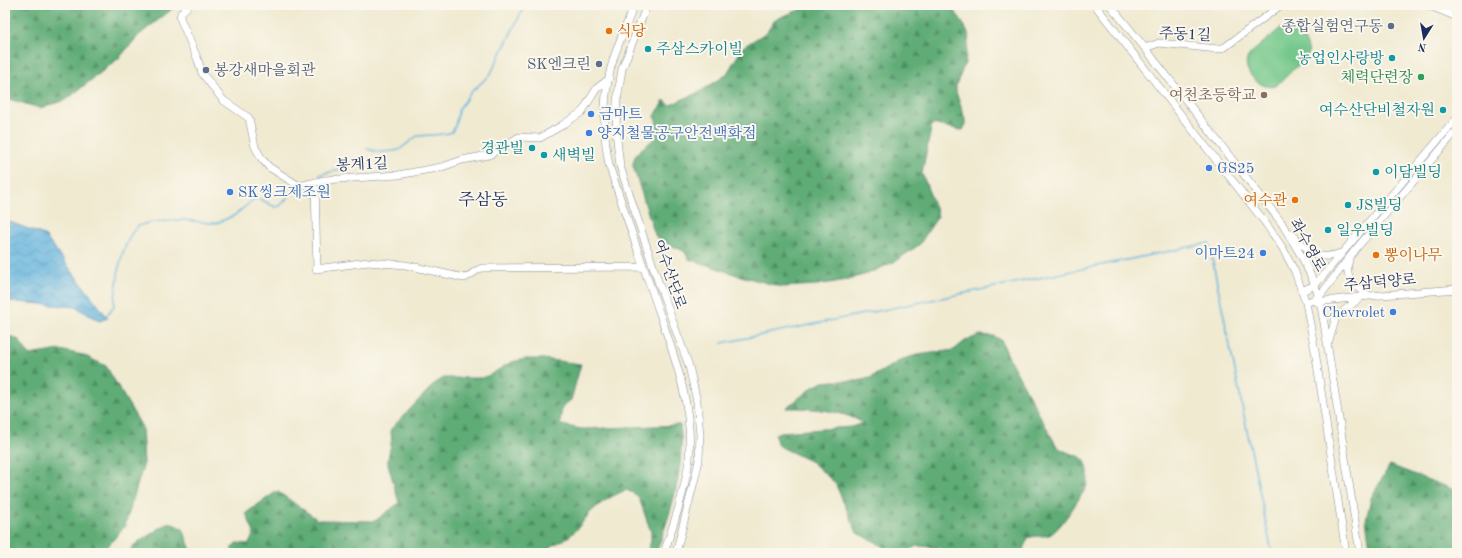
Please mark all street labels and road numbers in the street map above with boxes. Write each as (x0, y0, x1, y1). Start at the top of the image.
street label: 주동1길 (1159, 25, 1211, 44)
street label: 봉계1길 (335, 154, 389, 174)
street label: 좌수영로 (1286, 216, 1329, 275)
street label: 여수산단로 (650, 237, 690, 312)
street label: 주삼덕양로 (1343, 271, 1417, 294)

